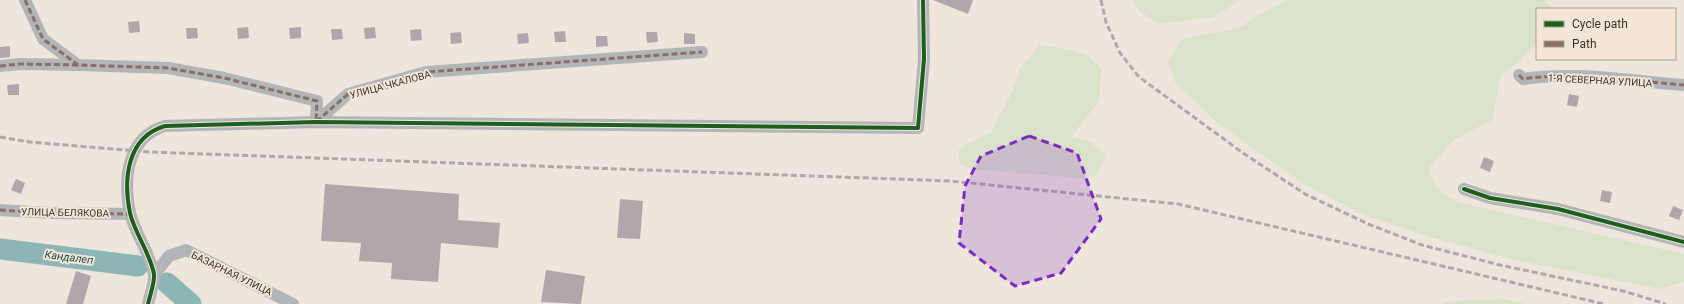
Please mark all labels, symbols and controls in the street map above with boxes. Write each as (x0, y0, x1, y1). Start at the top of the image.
legend (1536, 8, 1676, 60)
text: Cycle path (1572, 17, 1628, 31)
text: Path (1572, 37, 1597, 51)
street label: УЛИЦА ЧКАЛОВА (348, 68, 432, 101)
street label: 1-Я СЕВЕРНАЯ УЛИЦА (1548, 72, 1653, 89)
street label: УЛИЦА БЕЛЯКОВА (21, 206, 110, 219)
water label: Кандалеп (44, 248, 94, 267)
street label: БАЗАРНАЯ УЛИЦА (190, 249, 274, 298)

